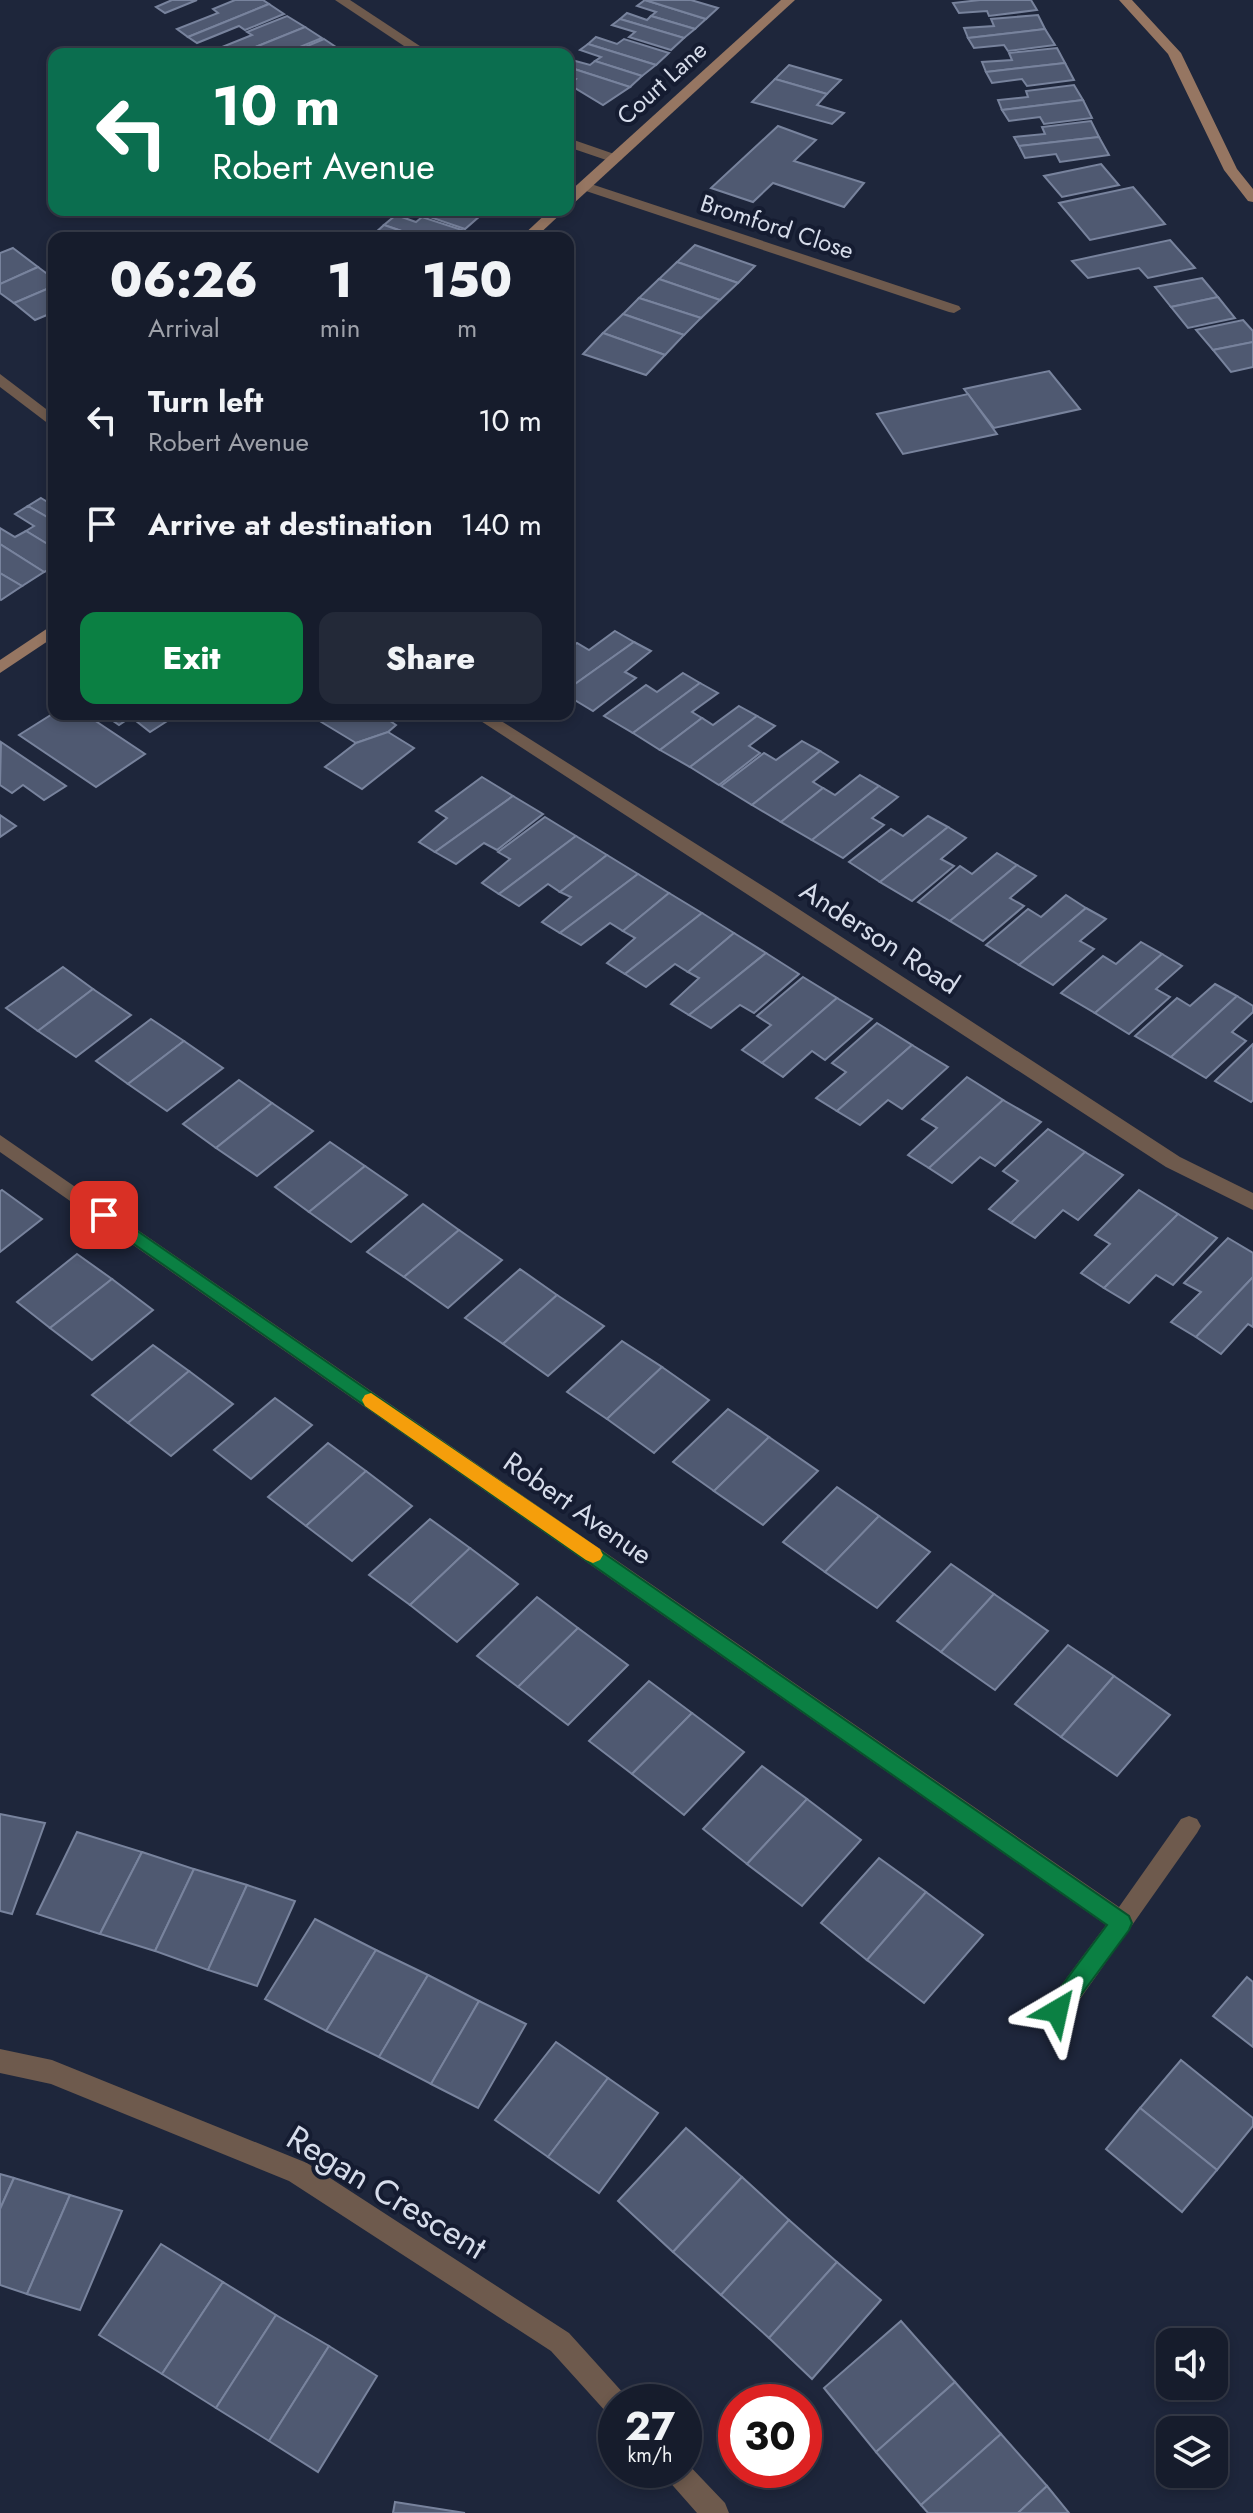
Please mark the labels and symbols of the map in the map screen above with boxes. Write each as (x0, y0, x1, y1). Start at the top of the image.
street label: Court Lane (609, 33, 714, 133)
street label: Bromford Close (696, 185, 858, 268)
street label: Anderson Road (792, 870, 968, 1005)
pin (70, 1181, 138, 1249)
street label: Robert Avenue (495, 1442, 660, 1575)
position arrow (1015, 1969, 1099, 2053)
street label: Regan Crescent (277, 2113, 496, 2272)
speed limit sign: 30 (718, 2384, 822, 2488)

